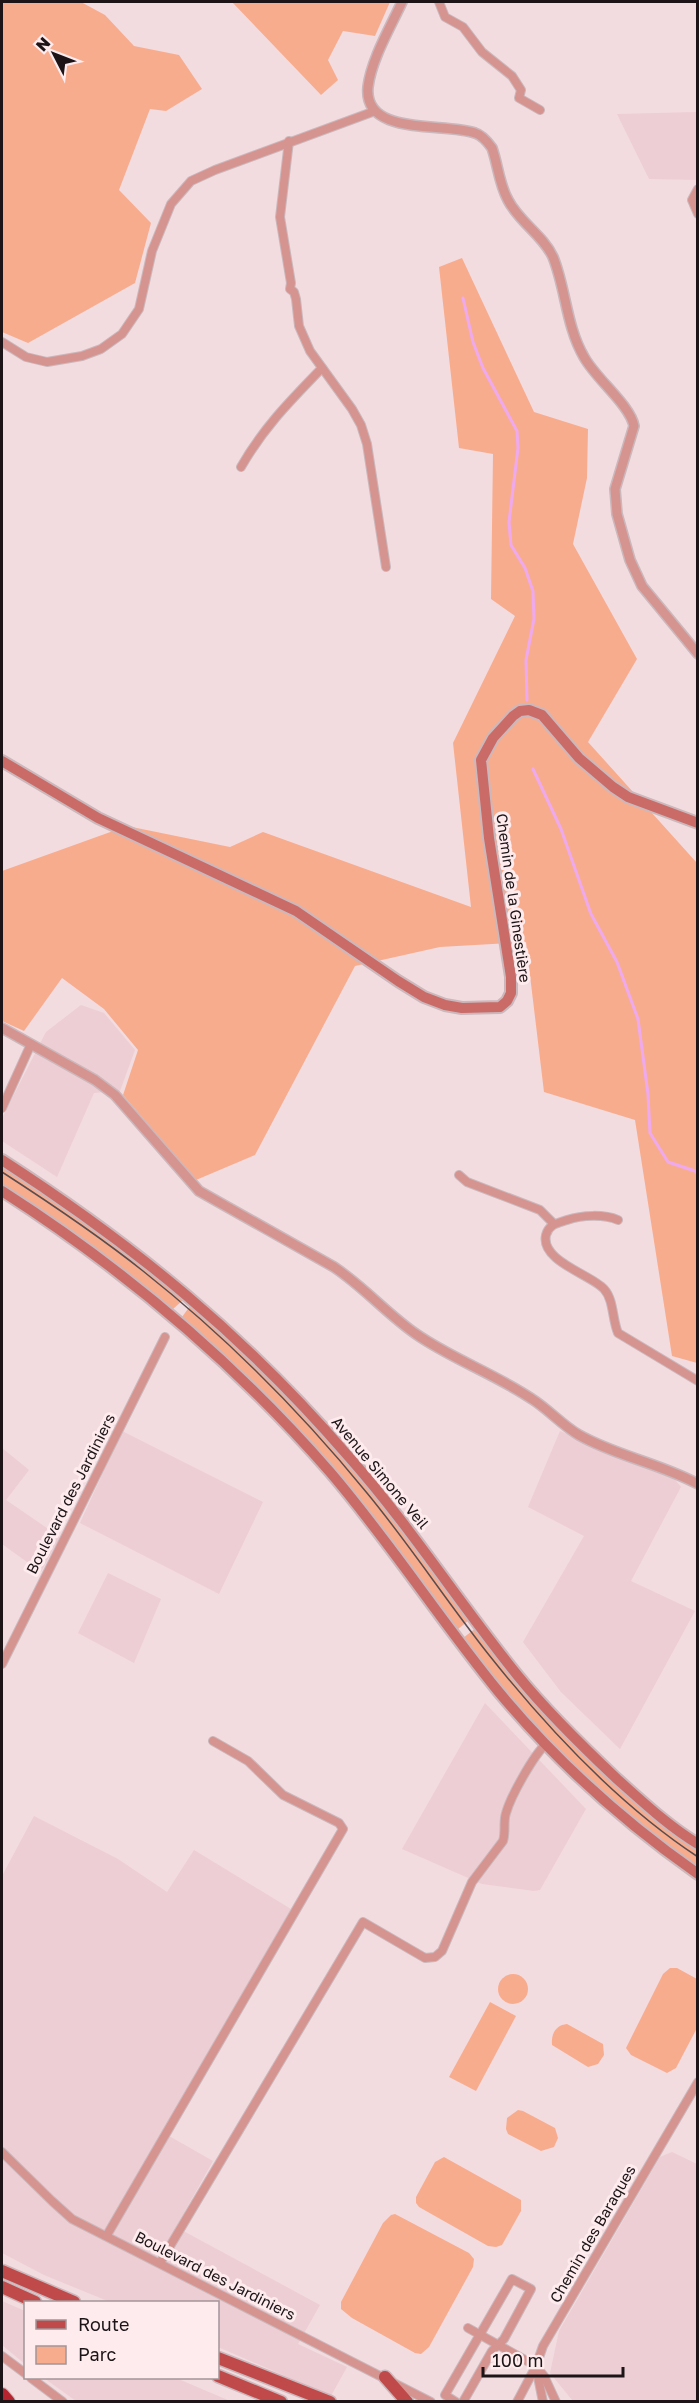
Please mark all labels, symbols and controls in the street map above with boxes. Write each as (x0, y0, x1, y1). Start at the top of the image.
north arrow (24, 24, 84, 84)
text: N (31, 33, 54, 55)
street label: Chemin de la Ginestière (493, 812, 535, 984)
street label: Boulevard des Jardiniers (22, 1410, 118, 1577)
street label: Avenue Simone Veil (329, 1413, 433, 1532)
street label: Chemin des Baraques (545, 2162, 639, 2305)
street label: Boulevard des Jardiniers (132, 2227, 299, 2323)
legend (24, 2301, 219, 2379)
text: Route (78, 2313, 129, 2335)
scale bar (483, 2340, 622, 2378)
text: Parc (78, 2343, 117, 2365)
text: 100 m (492, 2349, 543, 2371)

